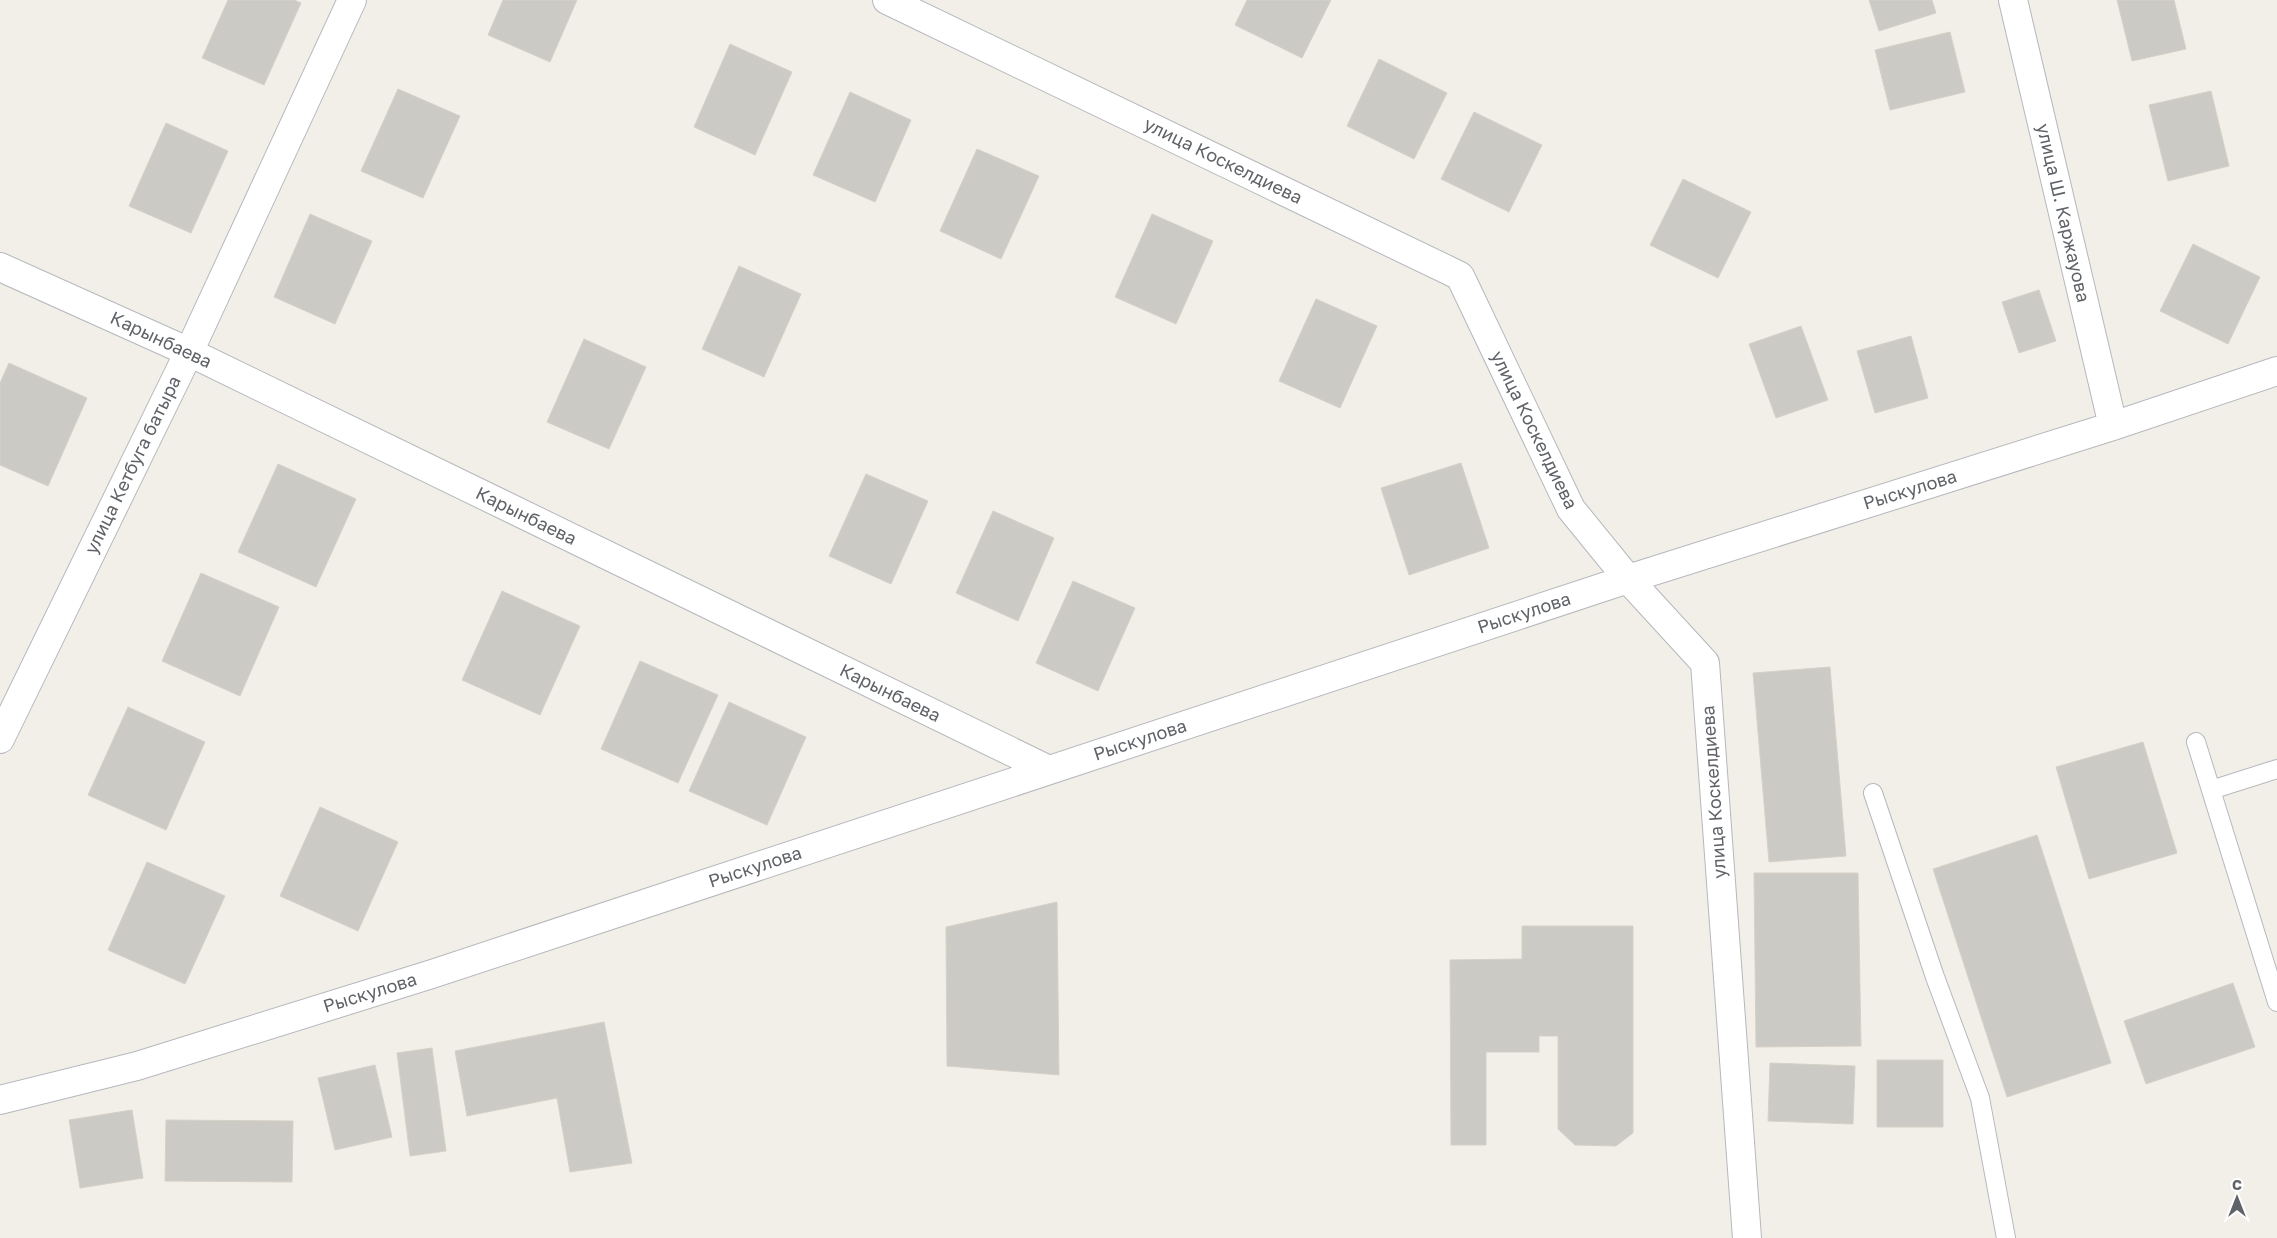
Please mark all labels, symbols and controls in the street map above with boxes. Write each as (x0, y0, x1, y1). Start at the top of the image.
street label: улица Коскелдиева (1141, 112, 1306, 208)
street label: улица Ш. Каржауова (2033, 121, 2095, 304)
street label: Карынбаева (107, 306, 216, 372)
street label: улица Коскелдиева (1487, 347, 1583, 512)
street label: улица Кетбуга батыра (79, 372, 185, 557)
street label: Рыскулова (1860, 464, 1959, 514)
street label: Карынбаева (472, 481, 580, 549)
street label: Рыскулова (1474, 587, 1573, 637)
street label: Карынбаева (836, 658, 944, 726)
street label: улица Коскелдиева (1696, 705, 1730, 879)
street label: Рыскулова (1090, 714, 1189, 764)
street label: Рыскулова (705, 841, 804, 891)
street label: Рыскулова (320, 967, 419, 1017)
north arrow (2212, 1173, 2262, 1223)
text: С (2232, 1176, 2242, 1193)

